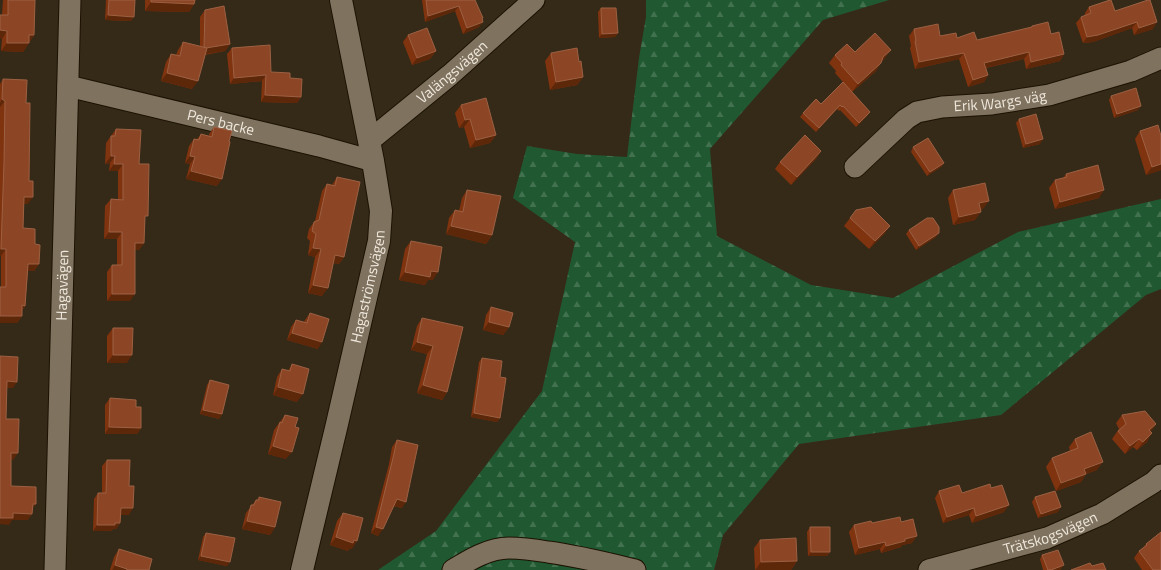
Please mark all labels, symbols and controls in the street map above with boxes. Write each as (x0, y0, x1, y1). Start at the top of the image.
street label: Valängsvägen (411, 35, 493, 109)
street label: Erik Wargs väg (953, 84, 1048, 117)
street label: Pers backe (185, 103, 257, 141)
street label: Hagaströmsvägen (344, 229, 391, 345)
street label: Hagavägen (50, 249, 74, 321)
street label: Trätskogsvägen (1001, 505, 1101, 560)

